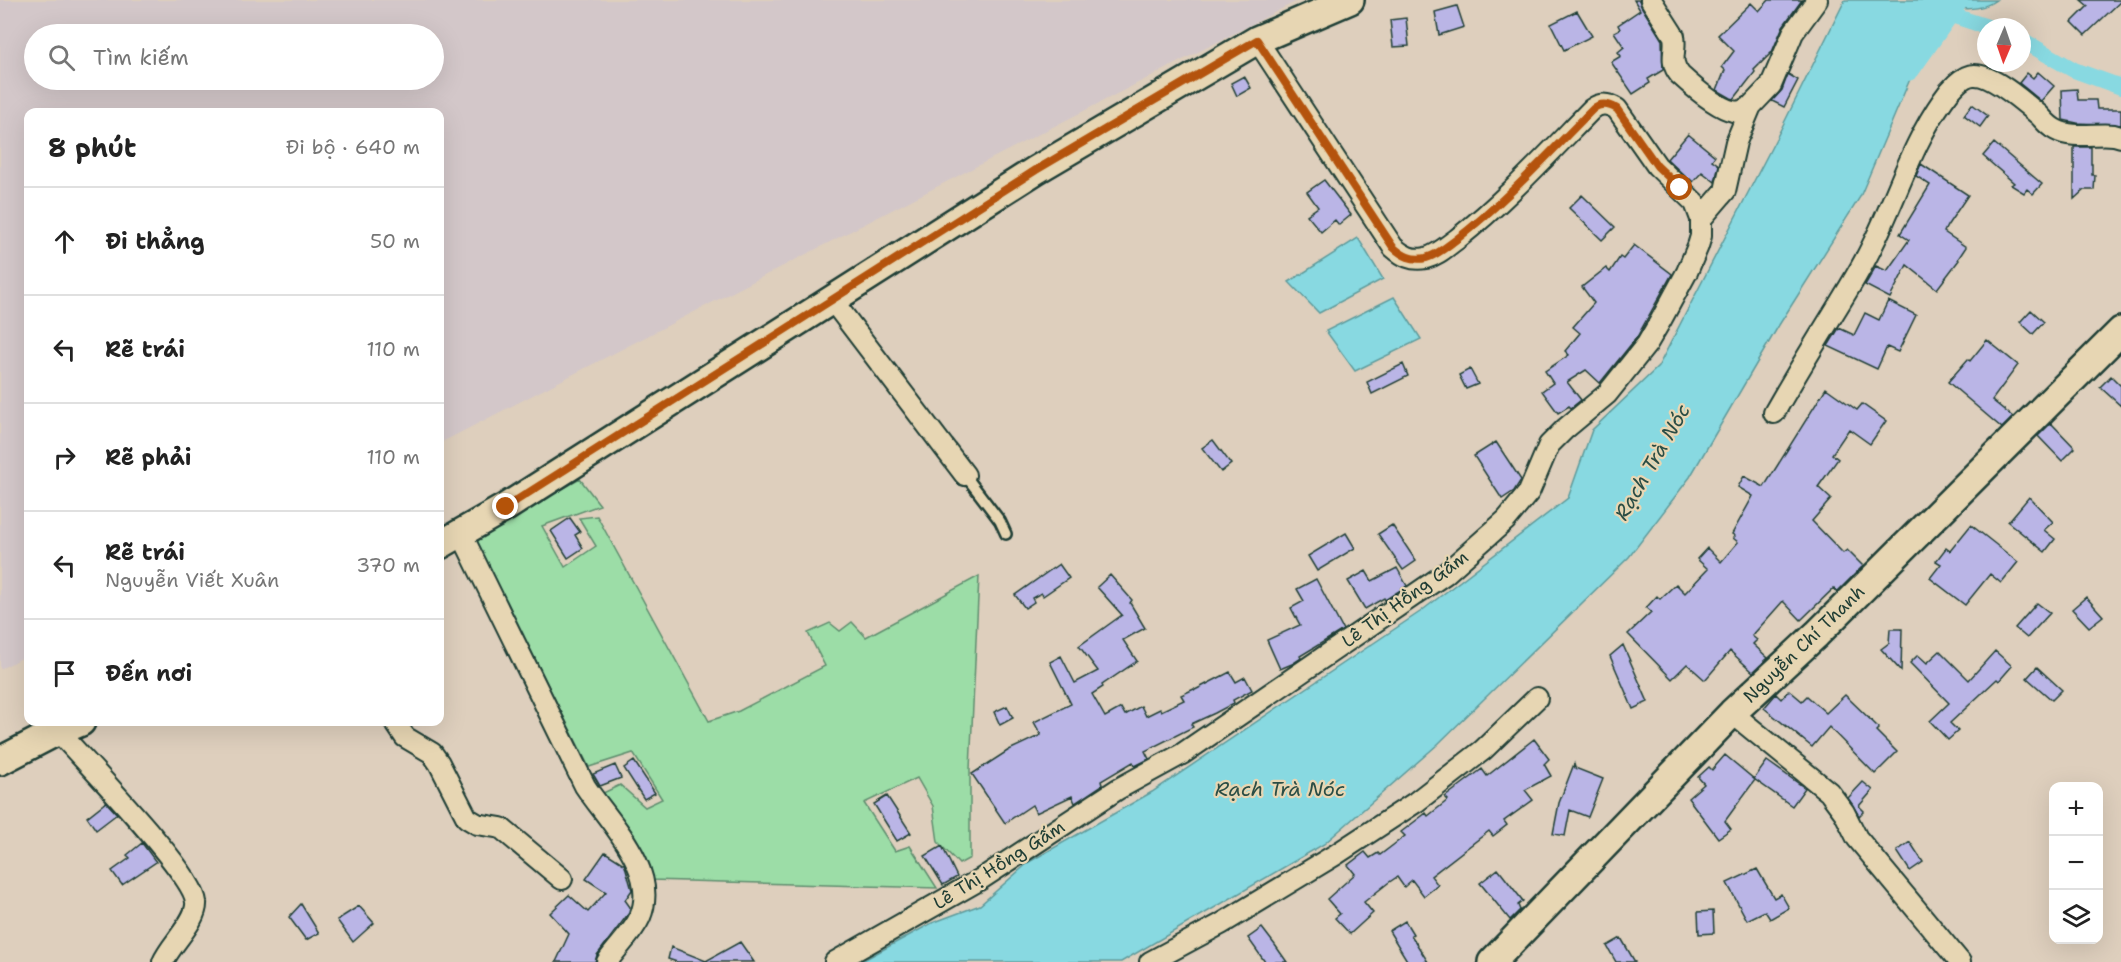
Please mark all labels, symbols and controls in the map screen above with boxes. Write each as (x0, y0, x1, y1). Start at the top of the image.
north arrow (1977, 18, 2031, 72)
search box (24, 24, 444, 90)
icon: search (45, 41, 78, 74)
text: Tìm kiếm (93, 43, 189, 72)
text: 8 phút (48, 130, 137, 165)
text: Đi bộ · 640 m (286, 134, 420, 160)
route start (1666, 174, 1692, 200)
icon: ahead (48, 225, 81, 258)
text: Đi thẳng (105, 227, 205, 256)
text: 50 m (370, 228, 420, 254)
icon: left (48, 333, 81, 366)
text: Rẽ trái (105, 335, 185, 364)
text: 110 m (366, 336, 420, 362)
water label: Rạch Trà Nóc (1608, 399, 1696, 525)
icon: right (48, 441, 81, 474)
text: Rẽ phải (105, 443, 191, 472)
text: 110 m (366, 444, 420, 470)
route end (492, 493, 518, 519)
text: Rẽ trái (105, 538, 185, 567)
street label: Lê Thị Hồng Gấm (1337, 545, 1473, 653)
icon: left (48, 549, 81, 582)
text: 370 m (356, 552, 420, 578)
text: Nguyễn Viết Xuân (105, 567, 279, 593)
street label: Nguyễn Chí Thanh (1738, 580, 1870, 708)
icon: arrive (48, 657, 81, 690)
text: Đến nơi (105, 659, 192, 688)
water label: Rạch Trà Nóc (1215, 776, 1345, 802)
map controls (2049, 782, 2103, 944)
button: + (2049, 782, 2103, 836)
street label: Lê Thị Hồng Gấm (929, 815, 1069, 915)
button: − (2049, 836, 2103, 890)
button: layers (2049, 890, 2103, 944)

